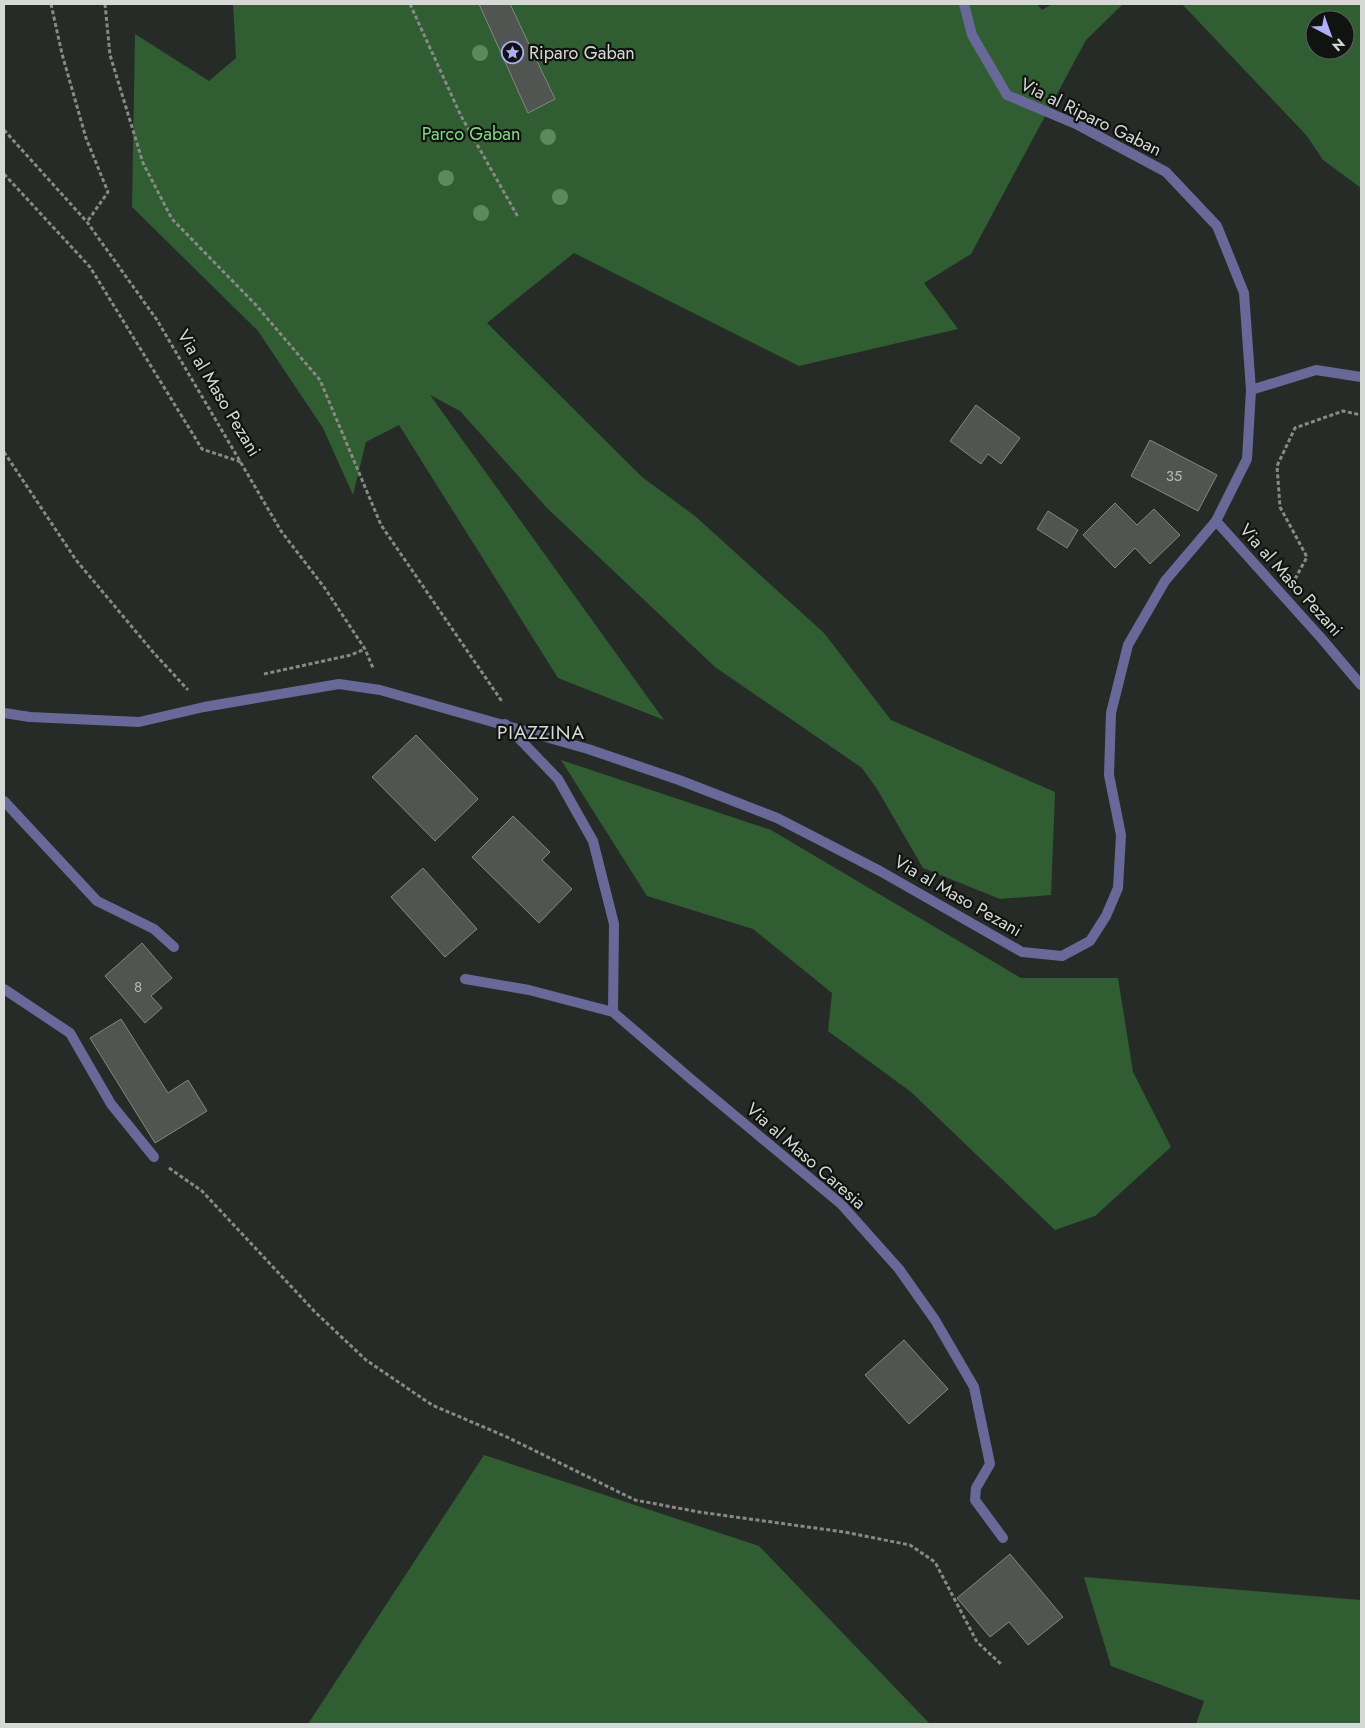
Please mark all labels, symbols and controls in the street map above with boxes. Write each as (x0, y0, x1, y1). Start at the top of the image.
north arrow (1305, 10, 1355, 60)
text: N (1328, 34, 1349, 56)
place label: Riparo Gaban (529, 40, 635, 66)
place icon: Riparo Gaban (501, 41, 525, 65)
street label: Via al Riparo Gaban (1016, 71, 1166, 163)
park label: Parco Gaban (422, 121, 520, 147)
street label: Via al Maso Pezani (171, 325, 267, 461)
house number: 35 (1166, 465, 1182, 487)
street label: Via al Maso Pezani (1233, 518, 1349, 642)
district label: PIAZZINA (497, 719, 585, 746)
street label: Via al Maso Pezani (889, 849, 1027, 943)
house number: 8 (134, 976, 142, 998)
street label: Via al Maso Caresia (740, 1097, 872, 1215)

